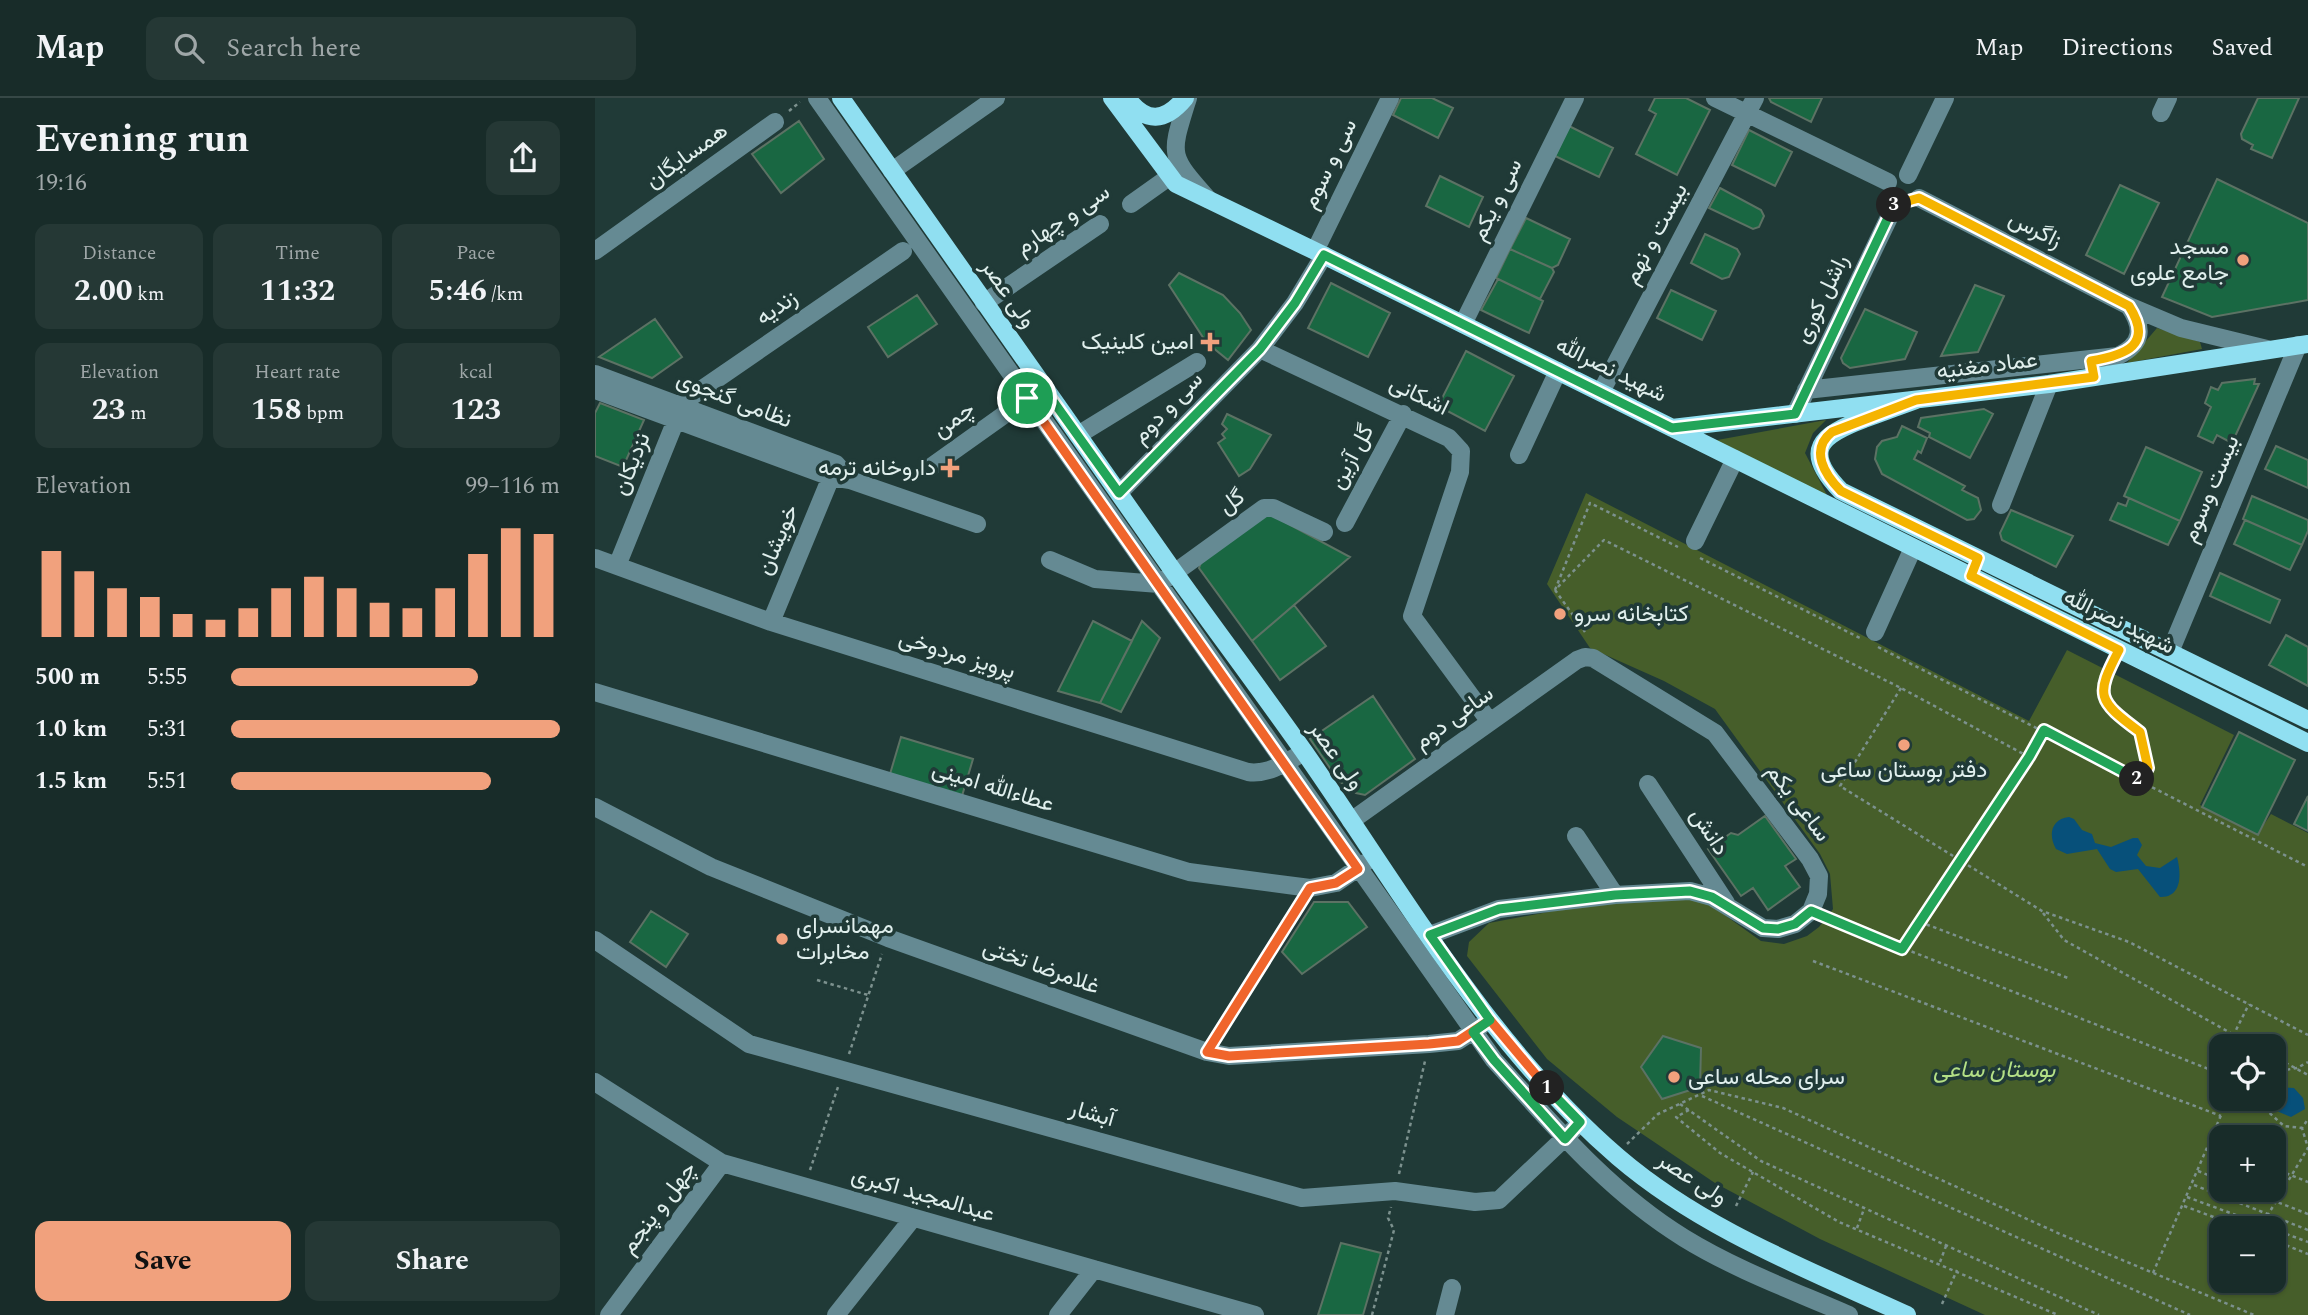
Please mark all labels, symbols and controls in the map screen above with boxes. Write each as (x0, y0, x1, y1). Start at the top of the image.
search box (146, 17, 636, 80)
text: Map (35, 23, 104, 73)
text: Search here (226, 28, 361, 68)
icon: search (170, 29, 208, 67)
text: Map (1975, 30, 2023, 66)
text: Directions (2061, 30, 2173, 66)
text: Saved (2211, 30, 2273, 66)
text: Evening run (35, 111, 249, 169)
street label: سی و سوم (1293, 113, 1367, 215)
street label: همسایگان (638, 114, 736, 198)
button: share (486, 121, 560, 195)
street label: سی و یکم (1462, 153, 1532, 247)
text: 19:16 (35, 166, 87, 201)
street label: سی و چهارم (1009, 175, 1117, 265)
street label: بیست و نهم (1615, 177, 1697, 291)
pin: 3 (1877, 188, 1911, 222)
text: 3 (1888, 190, 1899, 219)
street label: زاگرس (2002, 202, 2068, 258)
place label: مسجد جامع علوی (2130, 230, 2229, 291)
text: Distance (82, 239, 156, 268)
text: Time (275, 239, 320, 268)
text: Pace (456, 239, 495, 268)
street label: راشل کوری (1785, 248, 1859, 350)
street label: ولی عصر (971, 251, 1045, 336)
marker: مسجد جامع علوی (2235, 252, 2251, 268)
text: 2.00 (74, 268, 133, 314)
text: 11:32 (260, 268, 335, 314)
text: 5:46 (428, 268, 487, 314)
text: km (133, 280, 164, 309)
text: /km (487, 280, 523, 309)
street label: زندیه (749, 281, 805, 335)
place label: امین کلینیک (1081, 325, 1194, 360)
street label: شهید نصرالله (1549, 328, 1673, 412)
marker: امین کلینیک (1200, 332, 1220, 352)
street label: عماد مغنیه (1935, 342, 2039, 390)
text: Elevation (79, 358, 159, 387)
text: Heart rate (255, 358, 340, 387)
text: kcal (459, 358, 493, 387)
street label: نظامی گنجوی (671, 362, 797, 438)
street label: سی و دوم (1124, 364, 1212, 452)
street label: اشکانی (1383, 367, 1455, 425)
pin (997, 368, 1057, 428)
icon: arrive (1008, 379, 1046, 417)
text: 23 (92, 387, 125, 433)
text: 158 (251, 387, 301, 433)
text: 123 (451, 387, 501, 433)
street label: چمن (925, 393, 983, 447)
text: m (125, 399, 147, 428)
text: bpm (301, 399, 344, 428)
street label: گل آزین (1320, 418, 1384, 496)
street label: نزدیکان (604, 427, 660, 501)
street label: بیست وسوم (2173, 430, 2249, 548)
place label: داروخانه ترمه (818, 451, 936, 486)
marker: داروخانه ترمه (942, 460, 958, 476)
text: Elevation (35, 469, 131, 504)
text: 99–116 m (465, 469, 560, 504)
street label: گل (1211, 480, 1253, 524)
street label: خویشان (747, 499, 809, 581)
street label: شهید نصرالله (2057, 580, 2181, 664)
place label: کتابخانه سرو (1574, 597, 1689, 632)
marker: کتابخانه سرو (1552, 606, 1568, 622)
street label: پرویز مردوخی (894, 621, 1020, 689)
text: 500 m (35, 660, 100, 695)
text: 5:55 (147, 660, 187, 695)
street label: ساعی دوم (1407, 677, 1501, 759)
text: 1.0 km (35, 712, 107, 747)
text: 5:31 (147, 712, 187, 747)
street label: ولی عصر (1299, 713, 1373, 798)
marker: دفتر بوستان ساعی (1896, 737, 1912, 753)
street label: عطاءالله امینی (928, 752, 1058, 822)
place label: دفتر بوستان ساعی (1821, 753, 1987, 788)
street label: ساعی یکم (1757, 756, 1839, 850)
pin: 2 (2119, 762, 2155, 796)
text: 1.5 km (35, 764, 107, 799)
text: 5:51 (147, 764, 187, 799)
text: 2 (2131, 764, 2142, 793)
street label: دانش (1680, 801, 1738, 863)
place label: مهمانسرای مخابرات (796, 909, 894, 970)
street label: غلامرضا تختی (978, 930, 1104, 1004)
marker: مهمانسرای مخابرات (774, 931, 790, 947)
map controls (2209, 1034, 2286, 1293)
button: locate (2209, 1034, 2286, 1111)
park label: بوستان ساعی (1933, 1053, 2056, 1088)
place label: سرای محله ساعی (1688, 1060, 1845, 1095)
marker: سرای محله ساعی (1666, 1069, 1682, 1085)
pin: 1 (1529, 1070, 1565, 1105)
text: 1 (1541, 1073, 1552, 1102)
street label: آبشار (1064, 1091, 1120, 1138)
button: + (2209, 1125, 2286, 1202)
street label: ولی عصر (1649, 1142, 1734, 1215)
street label: چهل و پنجم (612, 1154, 706, 1262)
street label: عبدالمجید اکبری (847, 1158, 999, 1232)
button: − (2209, 1216, 2286, 1293)
button: Save (35, 1221, 291, 1301)
button: Share (305, 1221, 560, 1301)

